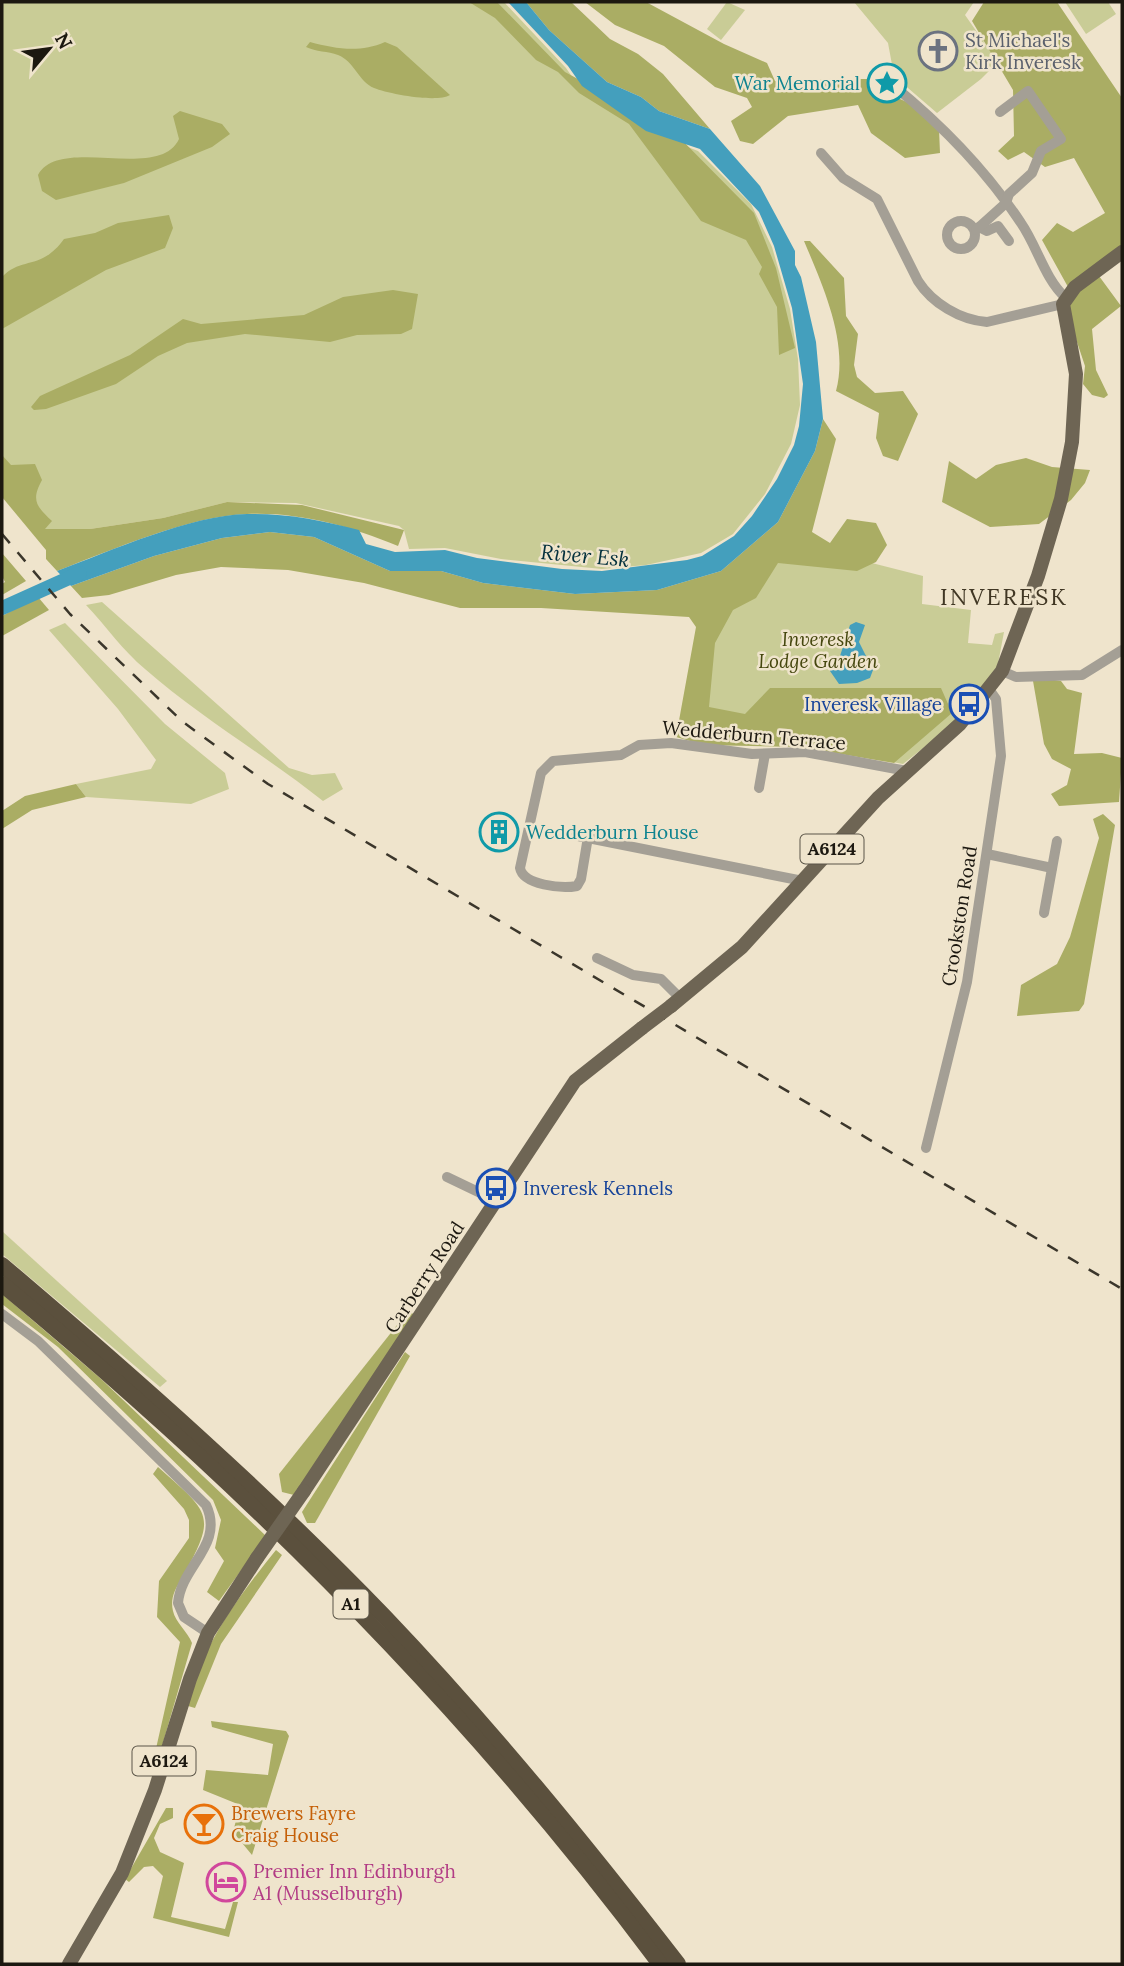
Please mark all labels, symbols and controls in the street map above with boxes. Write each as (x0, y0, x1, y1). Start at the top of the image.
north arrow (14, 14, 84, 84)
place label: St Michael's Kirk Inveresk (965, 28, 1082, 74)
text: N (50, 29, 78, 53)
church icon: St Michael's Kirk Inveresk (917, 30, 959, 72)
place icon: War Memorial (866, 62, 908, 104)
place label: War Memorial (735, 71, 860, 95)
water label: River Esk (540, 538, 631, 573)
district label: INVERESK (940, 582, 1068, 611)
park label: Inveresk Lodge Garden (758, 627, 878, 673)
bus stop icon: Inveresk Village (948, 683, 990, 725)
place label: Inveresk Village (804, 692, 942, 716)
street label: Wedderburn Terrace (661, 715, 847, 755)
building icon: Wedderburn House (478, 811, 520, 853)
place label: Wedderburn House (526, 820, 699, 844)
road number: A6124 (800, 834, 864, 864)
street label: Crookston Road (936, 844, 982, 988)
bus stop icon: Inveresk Kennels (475, 1167, 517, 1209)
place label: Inveresk Kennels (523, 1176, 673, 1200)
street label: Carberry Road (379, 1217, 469, 1337)
road number: A1 (334, 1590, 368, 1618)
road number: A6124 (132, 1746, 196, 1776)
place label: Brewers Fayre Craig House (231, 1801, 356, 1847)
bar icon: Brewers Fayre Craig House (183, 1803, 225, 1845)
place label: Premier Inn Edinburgh A1 (Musselburgh) (252, 1859, 456, 1906)
hotel icon: Premier Inn Edinburgh A1 (Musselburgh) (205, 1861, 247, 1903)

